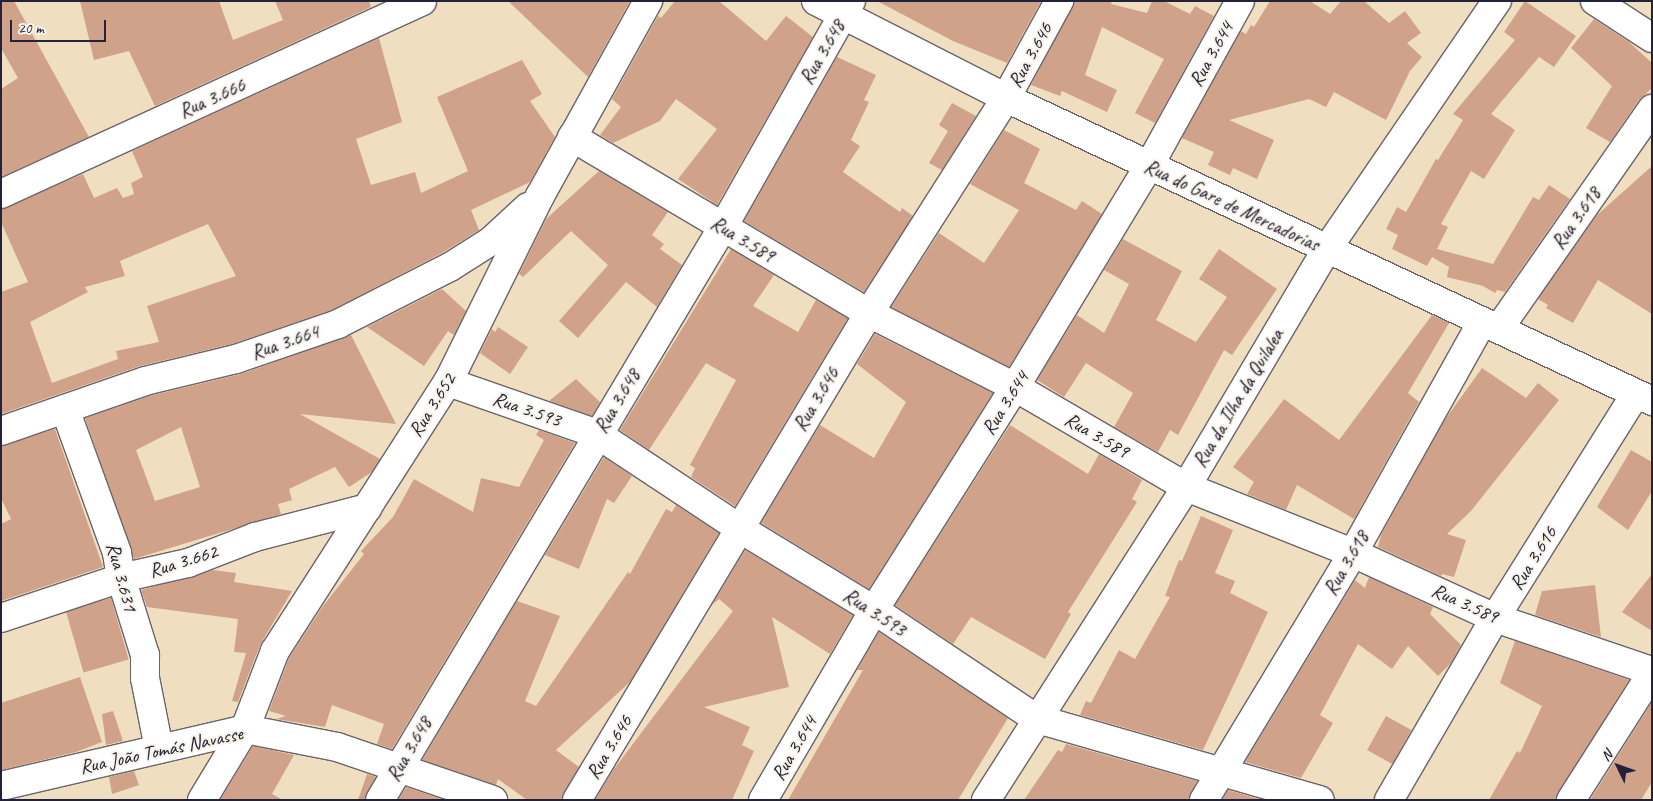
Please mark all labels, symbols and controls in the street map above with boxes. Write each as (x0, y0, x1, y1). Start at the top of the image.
scale bar (12, 10, 109, 42)
street label: Rua 3.648 (794, 16, 850, 88)
street label: Rua 3.644 (1183, 17, 1239, 91)
street label: Rua 3.646 (1002, 18, 1058, 92)
text: 20 m (18, 19, 44, 38)
street label: Rua 3.666 (175, 73, 249, 123)
street label: Rua do Gare de Mercadorias (1141, 154, 1323, 256)
street label: Rua 3.618 (1546, 182, 1606, 254)
street label: Rua 3.589 (707, 211, 779, 267)
street label: Rua 3.664 (248, 319, 322, 365)
street label: Rua da Ilha da Quilalea (1187, 324, 1289, 472)
street label: Rua 3.646 (788, 363, 844, 435)
street label: Rua 3.648 (589, 365, 645, 437)
street label: Rua 3.644 (976, 367, 1034, 439)
street label: Rua 3.652 (403, 369, 461, 441)
street label: Rua 3.593 (490, 386, 564, 432)
street label: Rua 3.589 (1061, 407, 1133, 463)
street label: Rua 3.616 (1504, 522, 1562, 594)
street label: Rua 3.618 (1318, 527, 1374, 599)
street label: Rua 3.662 (146, 539, 220, 583)
street label: Rua 3.631 (101, 540, 143, 614)
street label: Rua 3.589 (1428, 578, 1502, 628)
street label: Rua 3.593 (839, 583, 911, 641)
street label: Rua 3.646 (581, 711, 637, 783)
street label: Rua 3.644 (766, 712, 822, 784)
street label: Rua 3.648 (381, 713, 437, 785)
street label: Rua João Tomás Navasse (78, 721, 244, 779)
north arrow (1593, 741, 1643, 791)
text: N (1597, 747, 1616, 765)

